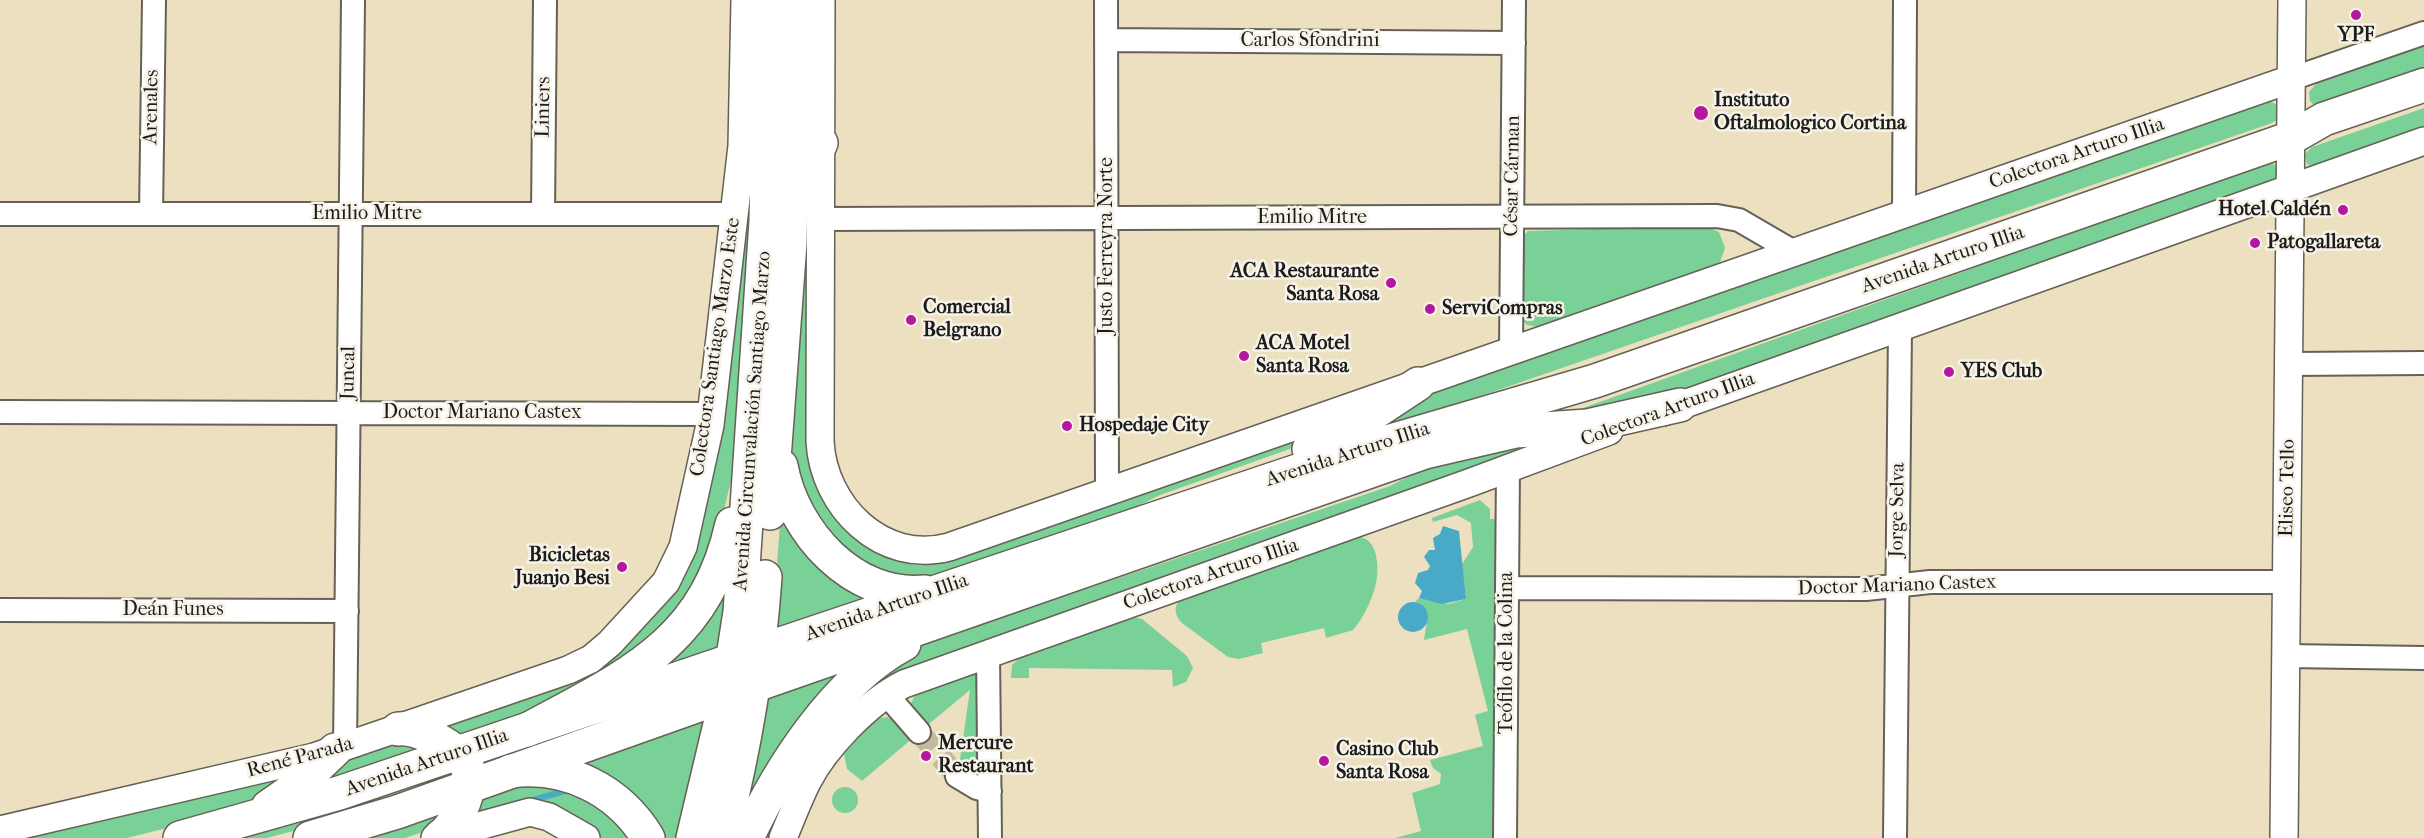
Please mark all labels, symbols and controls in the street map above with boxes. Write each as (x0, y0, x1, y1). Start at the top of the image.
marker: YPF (2349, 8, 2363, 22)
place label: YPF (2338, 24, 2374, 48)
street label: Carlos Sfondrini (1240, 29, 1380, 53)
street label: Arenales (139, 69, 165, 145)
street label: Liniers (531, 76, 557, 138)
place label: Instituto Oftalmologico Cortina (1714, 89, 1906, 136)
marker: Instituto Oftalmologico Cortina (1692, 104, 1710, 122)
street label: Colectora Arturo Illia (1986, 113, 2168, 195)
street label: César Cárman (1500, 115, 1526, 237)
street label: Justo Ferreyra Norte (1095, 157, 1119, 335)
place label: Hotel Caldén (2218, 198, 2331, 222)
street label: Emilio Mitre (312, 202, 422, 226)
marker: Hotel Caldén (2336, 203, 2350, 217)
street label: Emilio Mitre (1257, 206, 1367, 230)
street label: Colectora Santiago Marzo Este (686, 216, 746, 478)
street label: Avenida Arturo Illia (1858, 221, 2028, 299)
place label: Patogallareta (2267, 231, 2380, 255)
marker: Patogallareta (2248, 236, 2262, 250)
street label: Avenida Circunvalación Santiago Marzo (729, 250, 777, 592)
place label: ACA Restaurante Santa Rosa (1230, 260, 1379, 307)
marker: ACA Restaurante Santa Rosa (1384, 276, 1398, 290)
place label: Comercial Belgrano (923, 296, 1011, 343)
place label: ServiCompras (1442, 297, 1563, 321)
marker: ServiCompras (1423, 302, 1437, 316)
marker: Comercial Belgrano (904, 313, 918, 327)
place label: ACA Motel Santa Rosa (1256, 332, 1350, 379)
street label: Juncal (337, 346, 361, 400)
marker: ACA Motel Santa Rosa (1237, 349, 1251, 363)
place label: YES Club (1961, 360, 2042, 384)
marker: YES Club (1942, 365, 1956, 379)
street label: Colectora Arturo Illia (1578, 367, 1758, 453)
street label: Doctor Mariano Castex (383, 401, 581, 425)
place label: Hospedaje City (1079, 414, 1209, 438)
street label: Avenida Arturo Illia (1263, 417, 1433, 493)
marker: Hospedaje City (1060, 419, 1074, 433)
street label: Eliseo Tello (2275, 439, 2301, 537)
street label: Jorge Selva (1885, 462, 1911, 558)
street label: Colectora Arturo Illia (1120, 534, 1302, 616)
place label: Bicicletas Juanjo Besi (515, 544, 610, 591)
marker: Bicicletas Juanjo Besi (615, 560, 629, 574)
street label: Avenida Arturo Illia (802, 569, 972, 647)
street label: Doctor Mariano Castex (1797, 571, 1997, 601)
street label: Teófilo de la Colina (1495, 572, 1519, 734)
street label: Deán Funes (122, 598, 224, 622)
street label: Avenida Arturo Illia (342, 724, 512, 802)
street label: René Parada (244, 732, 356, 784)
place label: Mercure Restaurant (938, 732, 1034, 779)
place label: Casino Club Santa Rosa (1336, 738, 1439, 785)
marker: Mercure Restaurant (919, 749, 933, 763)
marker: Casino Club Santa Rosa (1317, 754, 1331, 768)

